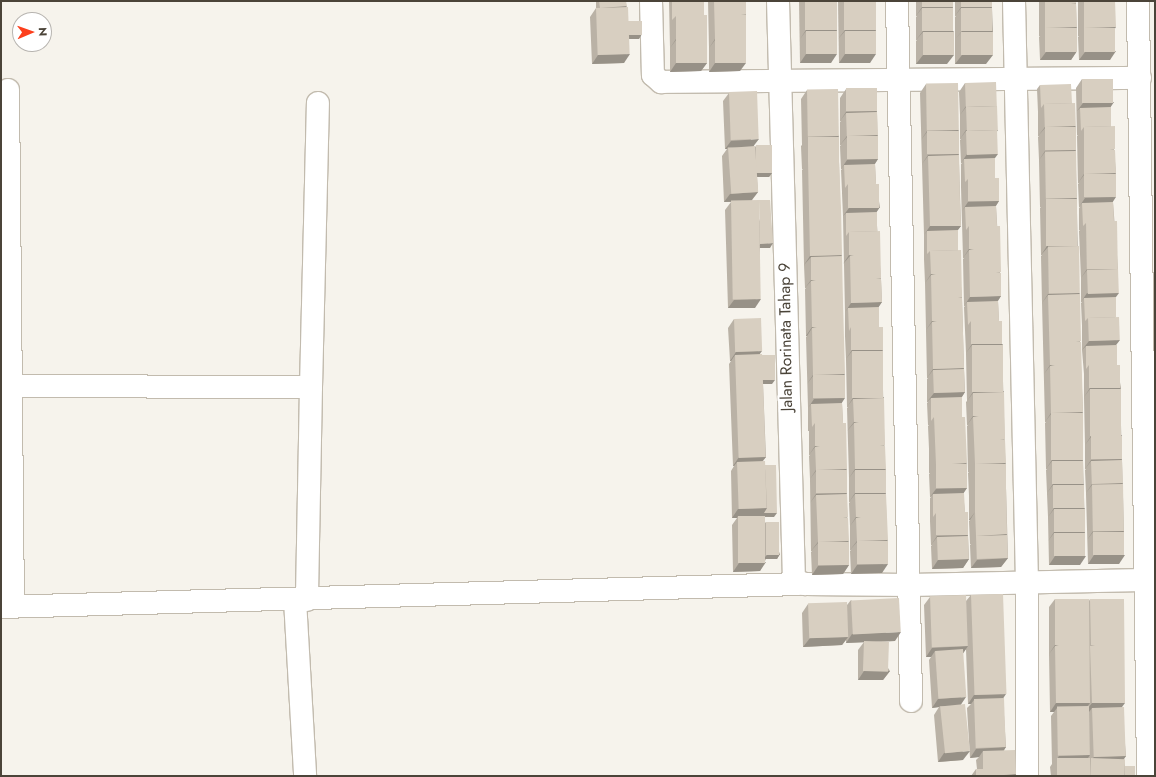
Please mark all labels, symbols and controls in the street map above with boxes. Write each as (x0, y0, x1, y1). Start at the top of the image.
north arrow (12, 12, 52, 52)
text: N (35, 27, 51, 36)
street label: Jalan Rorinata Tahap 9 (775, 263, 797, 411)

